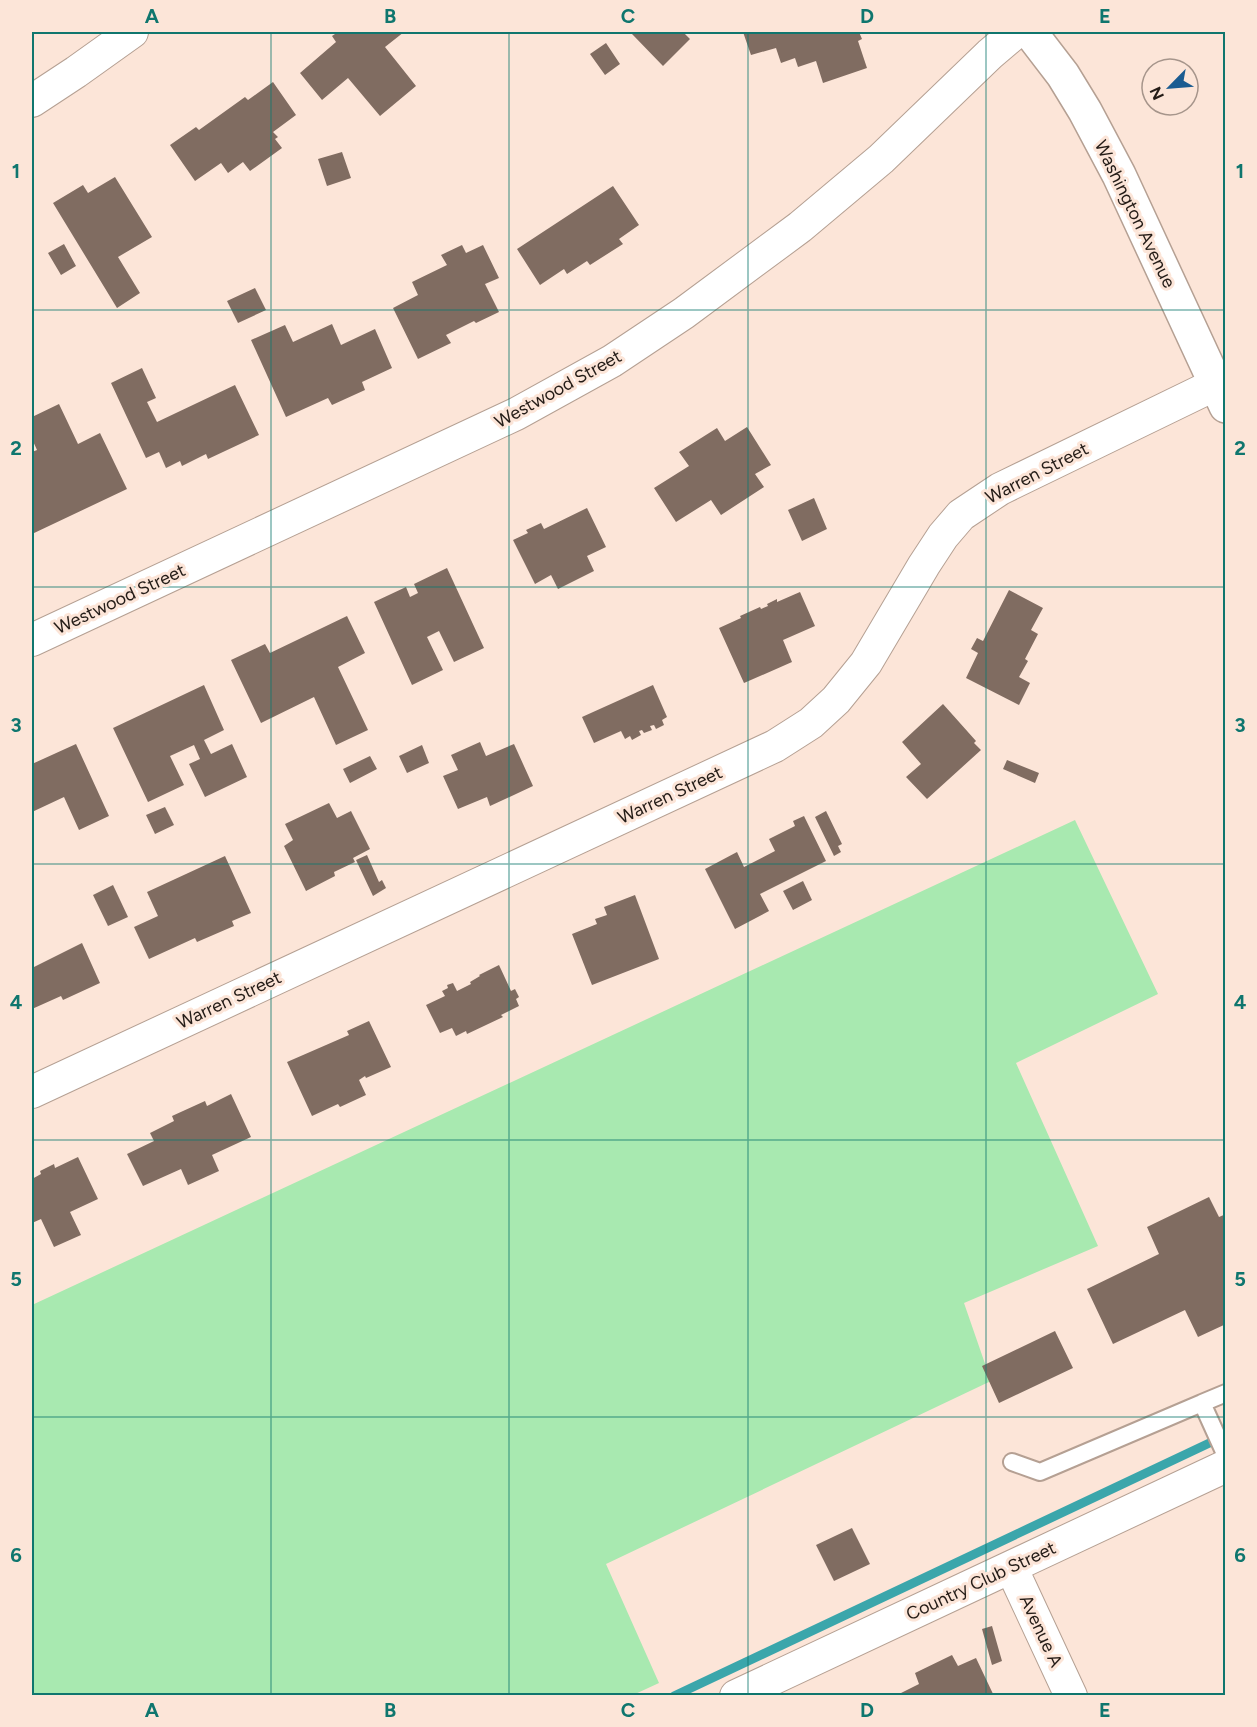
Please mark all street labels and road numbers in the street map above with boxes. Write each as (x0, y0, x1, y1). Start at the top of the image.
street label: Washington Avenue (1090, 137, 1180, 292)
street label: Westwood Street (491, 345, 625, 433)
street label: Warren Street (982, 438, 1092, 508)
street label: Westwood Street (51, 559, 189, 639)
street label: Warren Street (614, 761, 726, 829)
street label: Warren Street (173, 966, 285, 1034)
street label: Country Club Street (903, 1537, 1060, 1625)
street label: Avenue A (1015, 1591, 1067, 1671)

